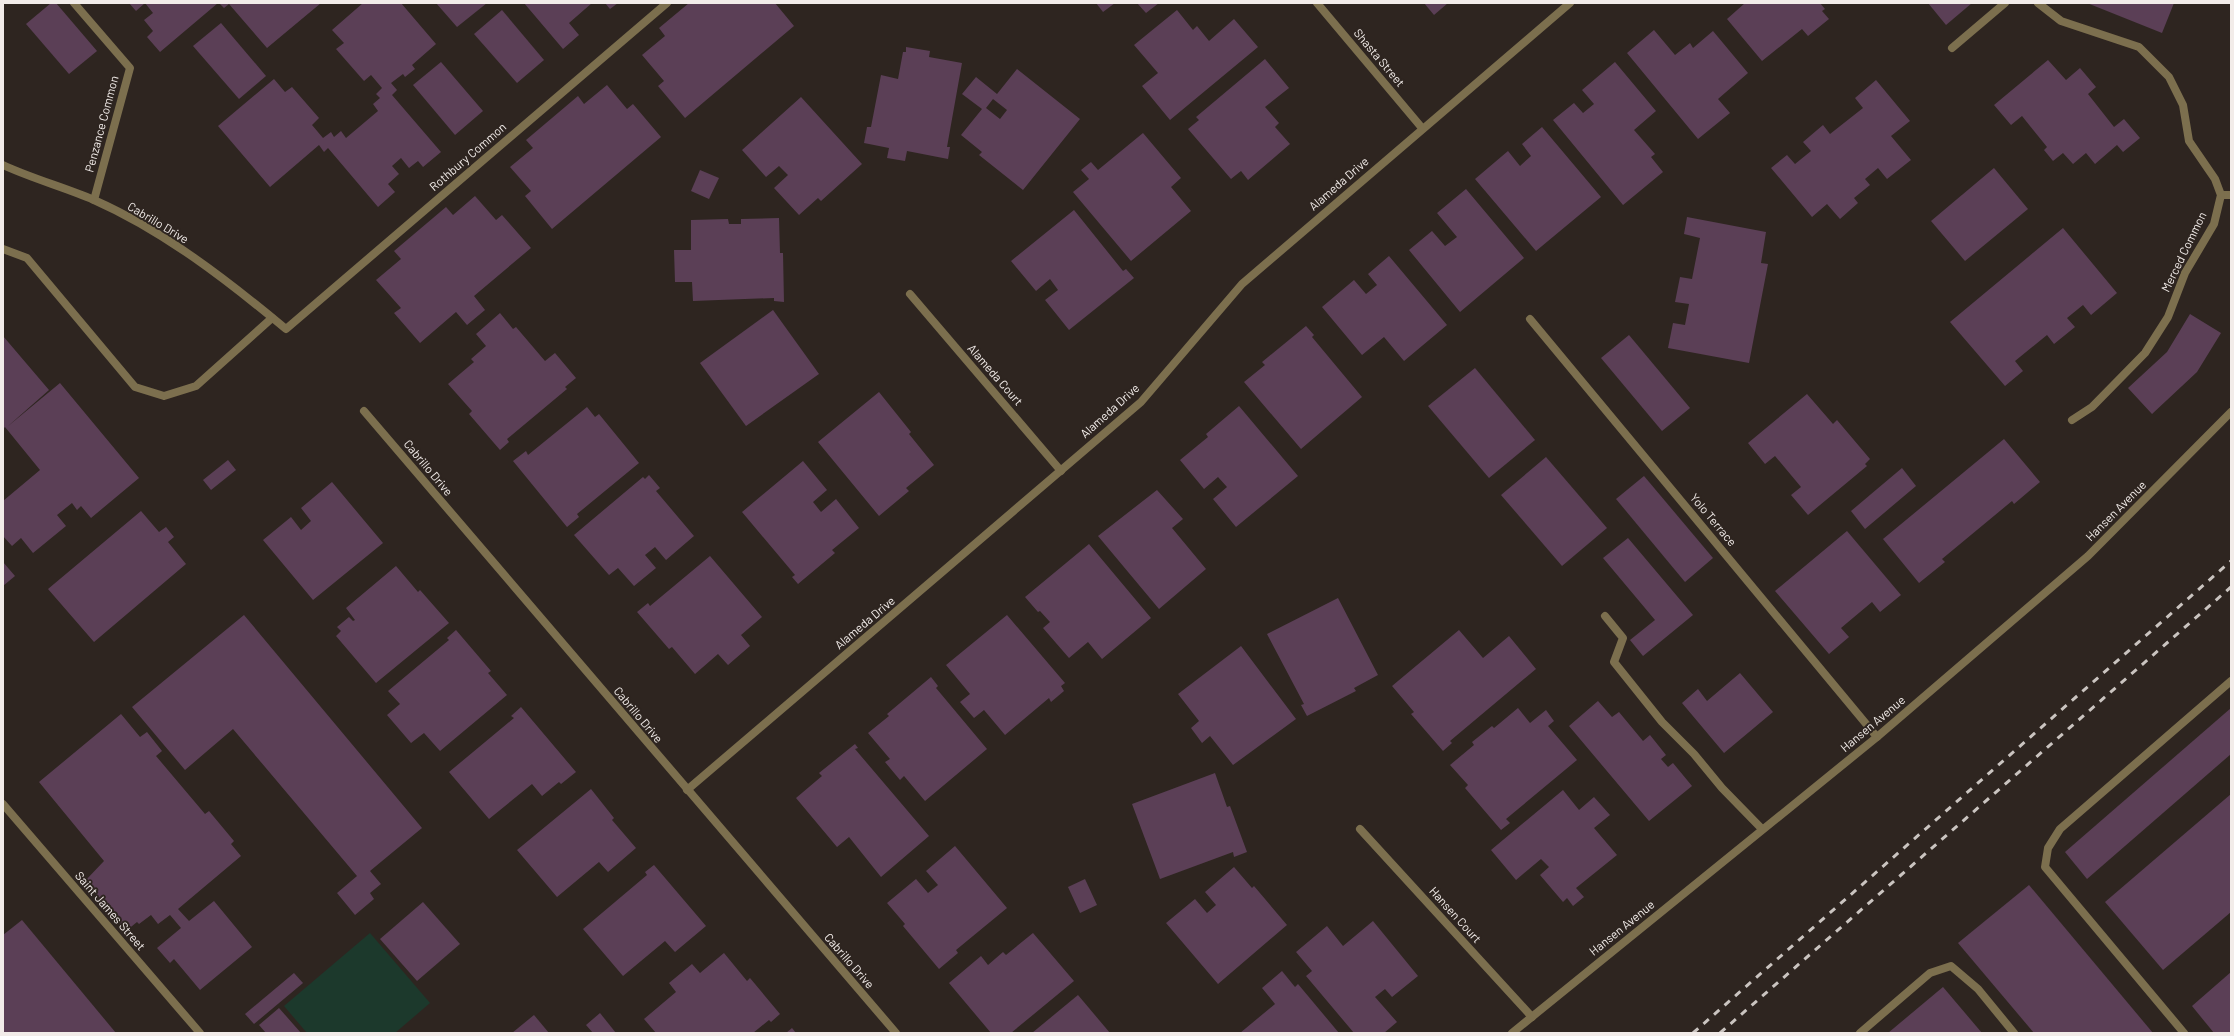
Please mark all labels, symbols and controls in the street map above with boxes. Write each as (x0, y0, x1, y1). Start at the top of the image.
street label: Shasta Street (1352, 26, 1408, 89)
street label: Penzance Common (81, 74, 121, 173)
street label: Rothbury Common (426, 119, 508, 193)
street label: Alameda Drive (1306, 154, 1371, 213)
street label: Cabrillo Drive (126, 198, 191, 246)
street label: Merced Common (2158, 209, 2209, 294)
street label: Alameda Court (965, 341, 1026, 408)
street label: Alameda Drive (1077, 380, 1142, 440)
street label: Cabrillo Drive (401, 437, 456, 498)
street label: Hansen Avenue (2082, 477, 2148, 543)
street label: Yolo Terrace (1688, 490, 1740, 548)
street label: Alameda Drive (831, 593, 897, 651)
street label: Cabrillo Drive (611, 684, 666, 745)
street label: Hansen Avenue (1837, 692, 1907, 754)
street label: Saint James Street (73, 868, 149, 952)
street label: Hansen Court (1427, 883, 1485, 945)
street label: Hansen Avenue (1586, 897, 1657, 958)
street label: Cabrillo Drive (822, 930, 878, 991)

